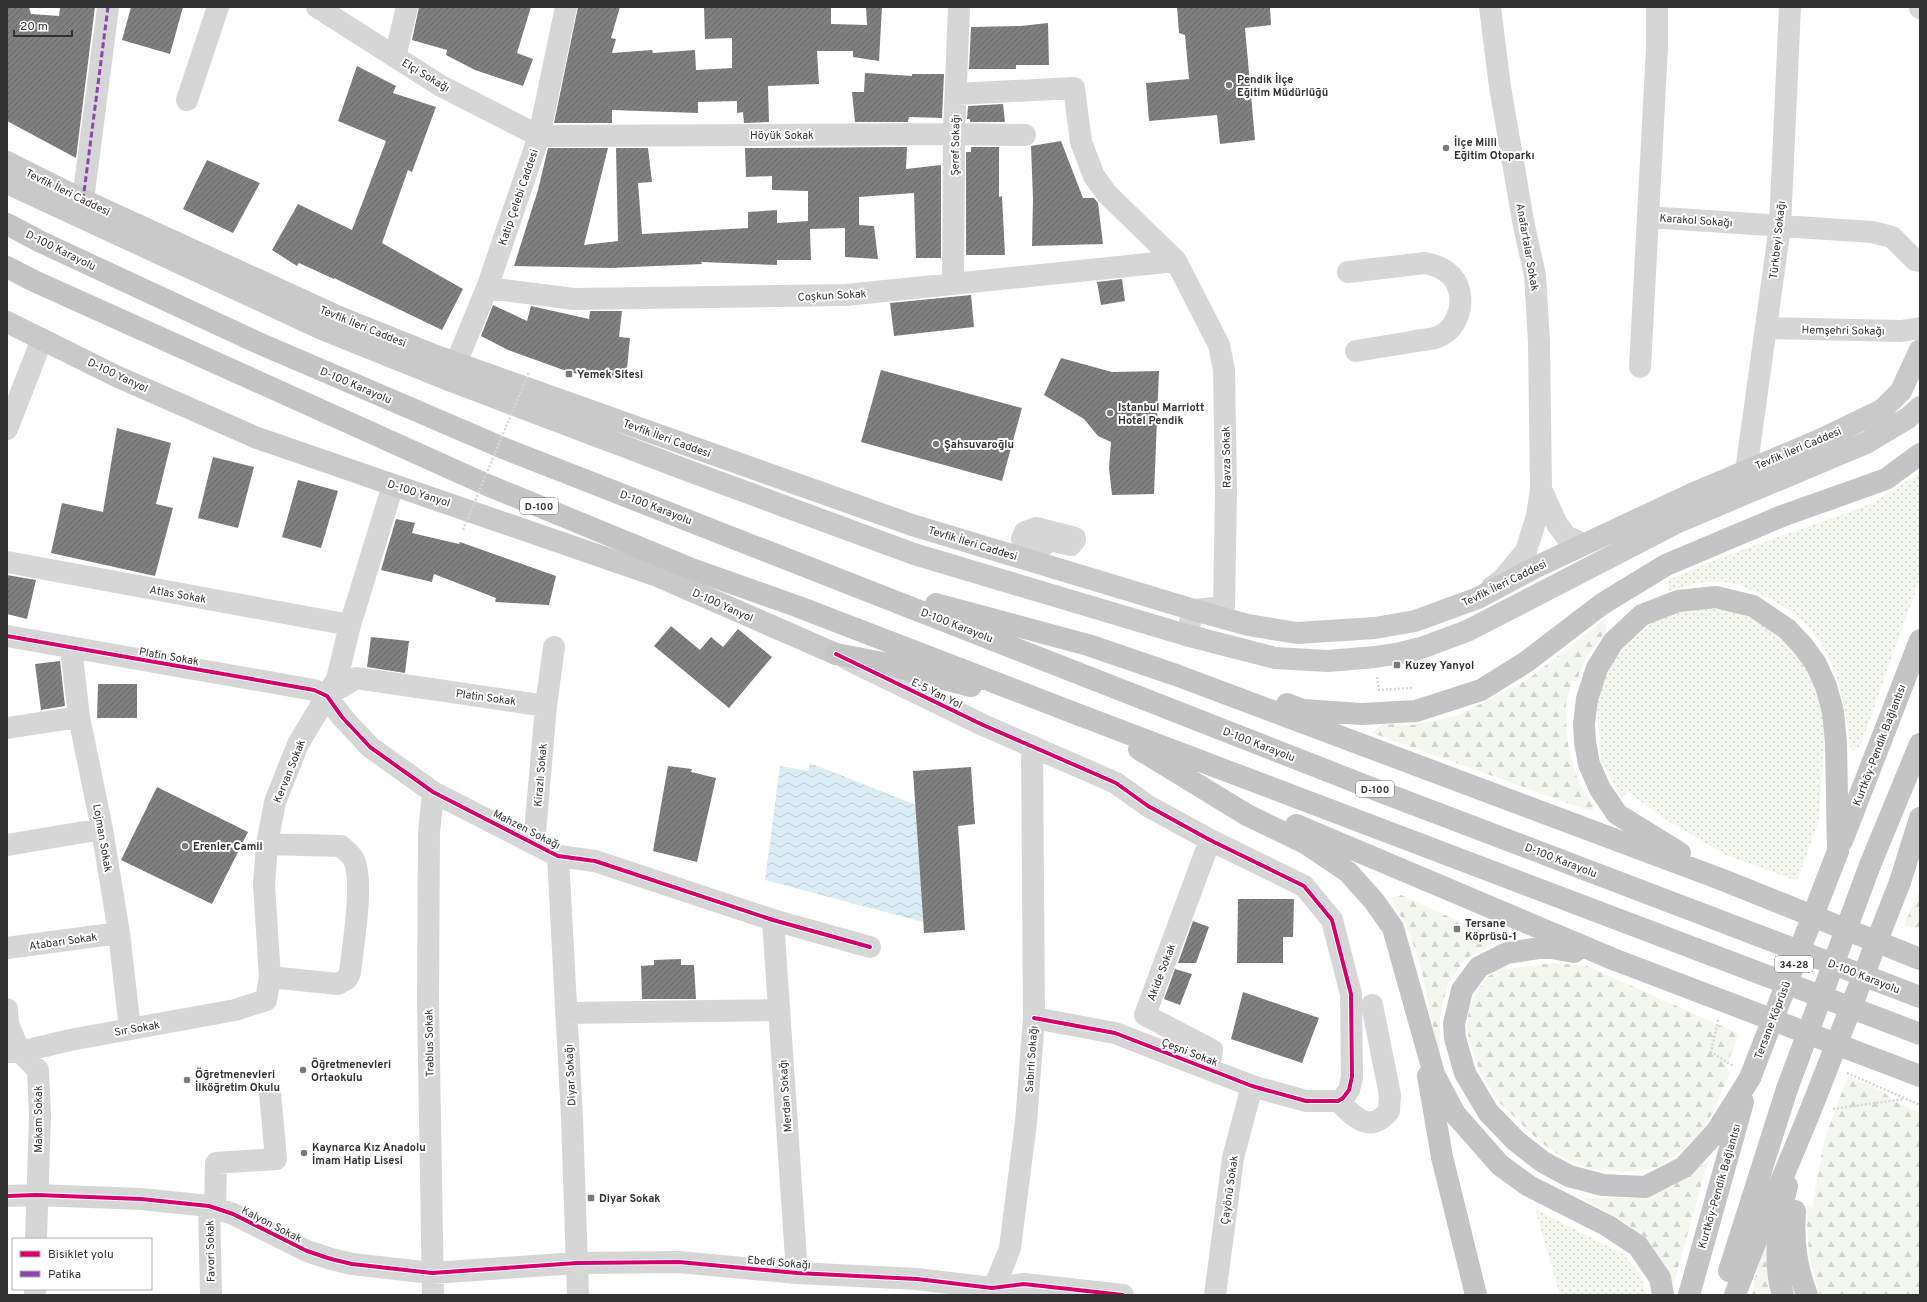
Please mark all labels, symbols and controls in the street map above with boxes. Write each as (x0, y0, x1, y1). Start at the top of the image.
scale bar (14, 12, 72, 38)
text: 20 m (20, 19, 48, 35)
street label: Elçi Sokağı (399, 56, 452, 96)
place label: Pendik İlçe Eğitim Müdürlüğü (1237, 72, 1328, 100)
marker: Pendik İlçe Eğitim Müdürlüğü (1224, 80, 1234, 90)
street label: Şeref Sokağı (948, 114, 964, 176)
street label: Höyük Sokak (750, 129, 814, 143)
place label: İlçe Milli Eğitim Otoparkı (1454, 135, 1535, 163)
marker: İlçe Milli Eğitim Otoparkı (1441, 143, 1451, 153)
street label: Katip Çelebi Caddesi (496, 147, 542, 247)
street label: Tevfik İleri Caddesi (23, 165, 113, 219)
street label: Türkbeyi Sokağı (1767, 200, 1789, 280)
street label: Anafartalar Sokak (1512, 202, 1542, 292)
street label: Karakol Sokağı (1659, 211, 1733, 231)
street label: D-100 Karayolu (23, 228, 98, 274)
street label: Coşkun Sokak (797, 287, 867, 305)
street label: Tevfik İleri Caddesi (317, 302, 408, 351)
street label: Hemşehri Sokağı (1801, 323, 1885, 339)
street label: D-100 Yanyol (85, 356, 150, 396)
street label: D-100 Karayolu (318, 365, 394, 407)
place label: Yemek Sitesi (577, 368, 643, 382)
marker: Yemek Sitesi (564, 369, 574, 379)
place label: Istanbul Marriott Hotel Pendik (1118, 401, 1204, 428)
marker: Istanbul Marriott Hotel Pendik (1105, 408, 1115, 418)
street label: Tevfik İleri Caddesi (621, 416, 713, 461)
street label: Tevfik İleri Caddesi (1753, 423, 1844, 473)
street label: Ravza Sokak (1219, 426, 1235, 488)
place label: Şahsuvaroğlu (944, 438, 1014, 452)
marker: Şahsuvaroğlu (931, 439, 941, 449)
street label: D-100 Yanyol (385, 477, 452, 511)
street label: D-100 Karayolu (617, 488, 694, 528)
road number: D-100 (520, 498, 558, 514)
street label: Tevfik İleri Caddesi (926, 523, 1019, 564)
street label: Tevfik İleri Caddesi (1459, 556, 1549, 610)
street label: Atlas Sokak (148, 583, 207, 607)
street label: D-100 Yanyol (690, 586, 755, 626)
street label: D-100 Karayolu (918, 606, 995, 646)
street label: Platin Sokak (138, 645, 200, 669)
place label: Kuzey Yanyol (1405, 659, 1474, 673)
marker: Kuzey Yanyol (1392, 660, 1402, 670)
street label: E-5 Yan Yol (909, 675, 964, 712)
street label: Kurtköy-Pendik Bağlantısı (1850, 683, 1910, 808)
street label: Platin Sokak (455, 687, 517, 709)
street label: D-100 Karayolu (1220, 725, 1297, 765)
street label: Kervan Sokak (271, 737, 309, 805)
street label: Kirazlı Sokak (531, 743, 551, 807)
road number: D-100 (1356, 781, 1394, 797)
street label: Lojman Sokak (89, 803, 115, 873)
street label: Mahzen Sokağı (490, 807, 563, 853)
place label: Erenler Camii (193, 840, 263, 854)
marker: Erenler Camii (180, 841, 190, 851)
street label: D-100 Karayolu (1522, 841, 1599, 881)
place label: Tersane Köprüsü-1 (1465, 917, 1517, 944)
marker: Tersane Köprüsü-1 (1452, 924, 1462, 934)
street label: Atabarı Sokak (28, 930, 98, 954)
street label: Akide Sokak (1145, 941, 1179, 1003)
road number: 34-28 (1775, 956, 1813, 972)
street label: D-100 Karayolu (1825, 957, 1902, 997)
street label: Tersane Köprüsü (1752, 979, 1794, 1061)
street label: Trablus Sokak (422, 1009, 438, 1077)
street label: Sır Sokak (113, 1018, 161, 1040)
street label: Sabırlı Sokağı (1023, 1025, 1041, 1093)
street label: Çeşni Sokak (1159, 1036, 1220, 1070)
street label: Diyar Sokağı (562, 1044, 580, 1106)
place label: Öğretmenevleri Ortaokulu (311, 1057, 391, 1085)
street label: Merdan Sokağı (776, 1059, 796, 1133)
marker: Öğretmenevleri Ortaokulu (298, 1065, 308, 1075)
place label: Öğretmenevleri İlköğretim Okulu (195, 1067, 280, 1095)
marker: Öğretmenevleri İlköğretim Okulu (182, 1075, 192, 1085)
street label: Makam Sokak (32, 1085, 46, 1153)
street label: Kurtköy-Pendik Bağlantısı (1695, 1122, 1744, 1250)
place label: Kaynarca Kız Anadolu İmam Hatip Lisesi (312, 1141, 426, 1168)
marker: Kaynarca Kız Anadolu İmam Hatip Lisesi (299, 1148, 309, 1158)
street label: Çayönü Sokak (1218, 1154, 1242, 1226)
place label: Diyar Sokak (599, 1192, 661, 1206)
marker: Diyar Sokak (586, 1193, 596, 1203)
street label: Kalyon Sokak (239, 1204, 304, 1246)
street label: Favori Sokak (203, 1220, 219, 1282)
legend (12, 1238, 152, 1290)
text: Bisiklet yolu (48, 1247, 114, 1263)
street label: Ebedi Sokağı (747, 1253, 811, 1273)
text: Patika (48, 1267, 81, 1283)

